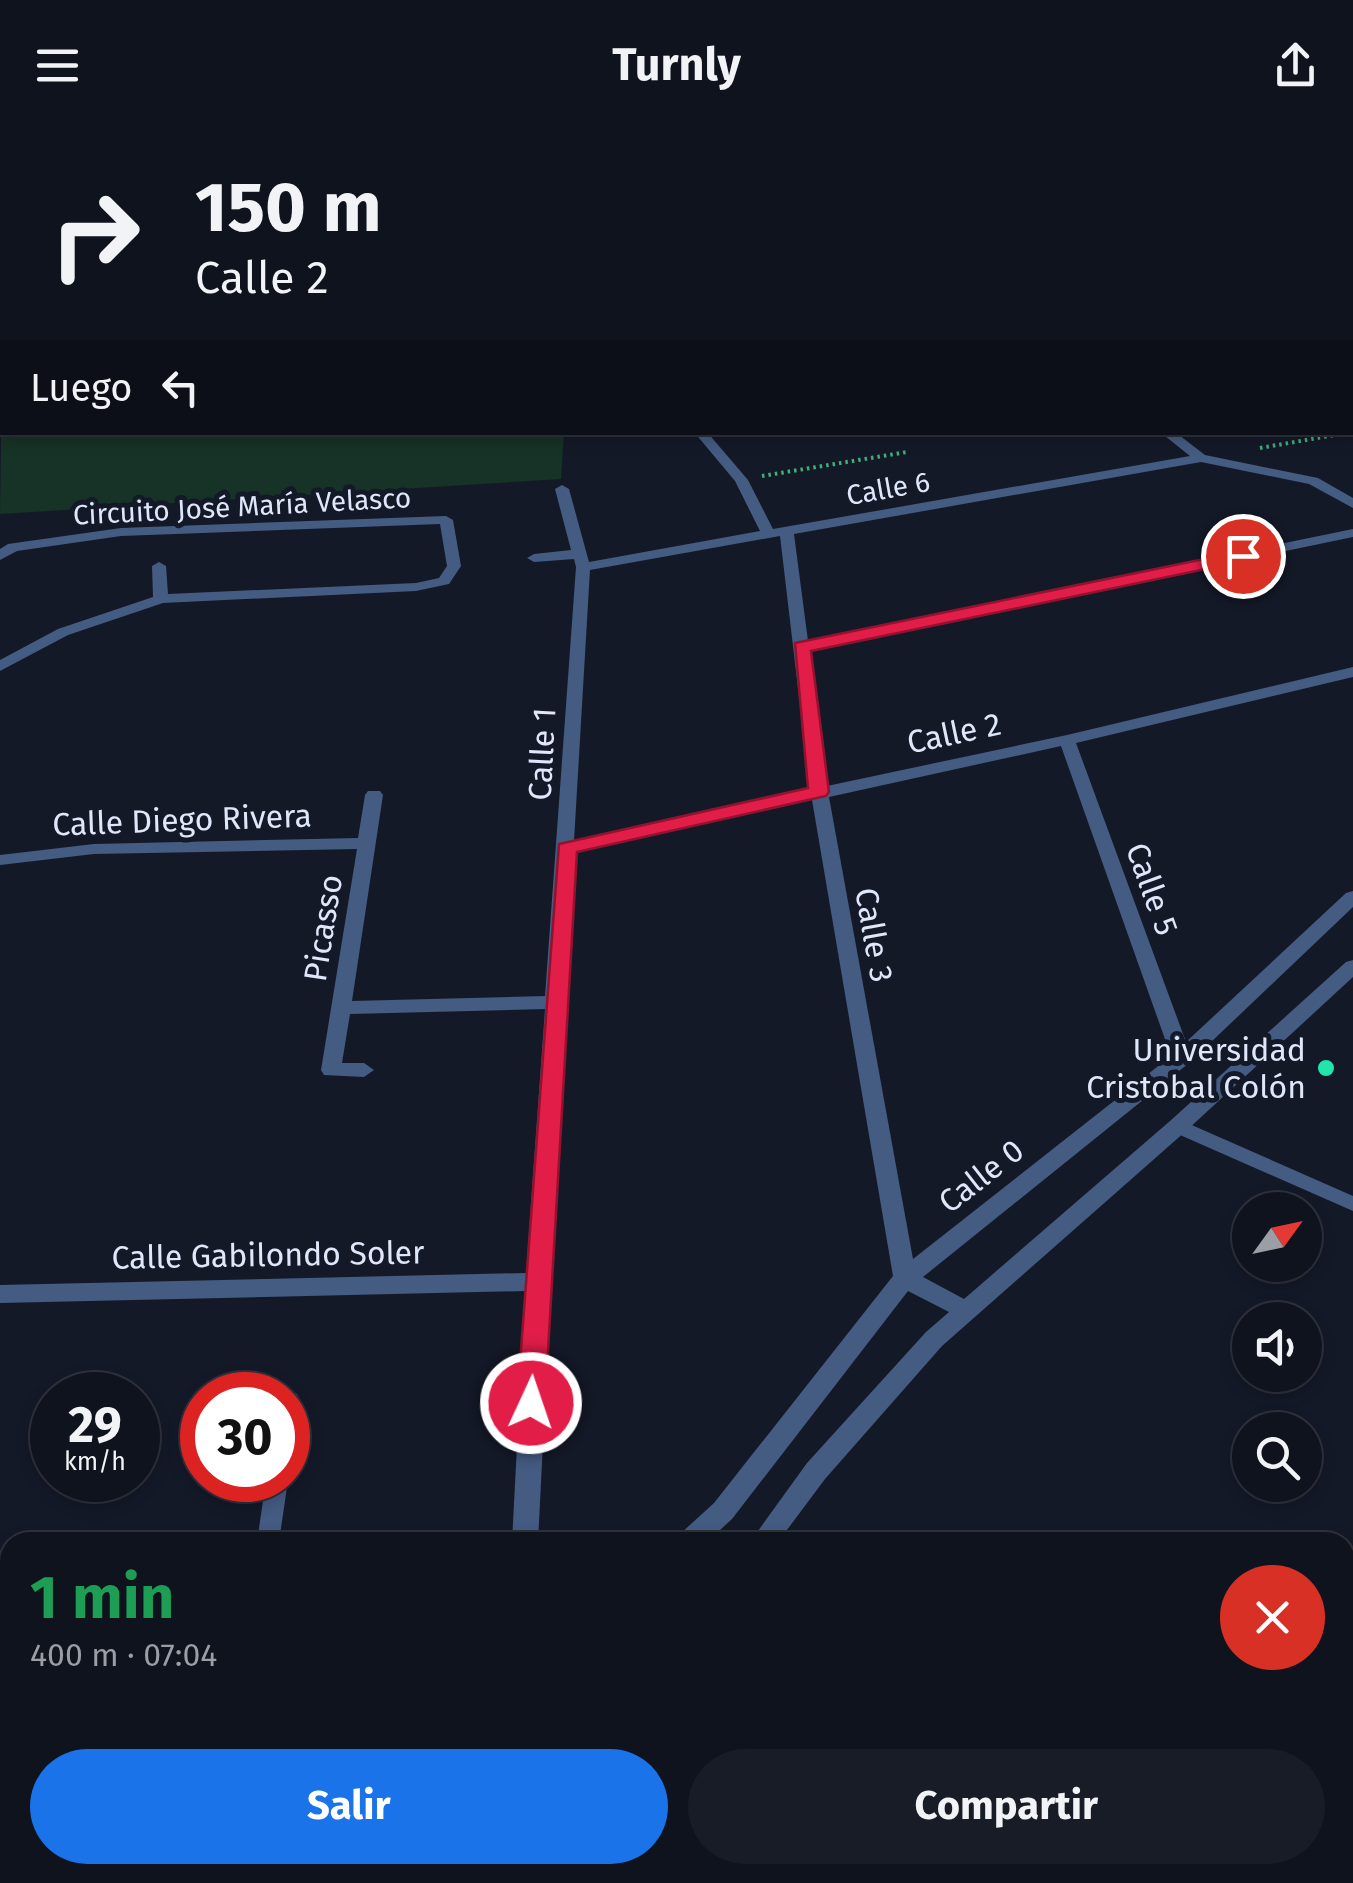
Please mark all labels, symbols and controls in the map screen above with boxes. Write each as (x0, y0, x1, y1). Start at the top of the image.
icon: menu (30, 38, 85, 93)
text: Turnly (612, 38, 741, 92)
icon: share (1268, 38, 1323, 93)
text: 150 m (195, 166, 382, 250)
icon: right (30, 170, 160, 300)
text: Calle 2 (195, 251, 329, 305)
icon: left (153, 360, 208, 415)
text: Luego (30, 365, 133, 411)
street label: Calle 6 (844, 465, 932, 512)
street label: Circuito José María Velasco (72, 481, 412, 532)
pin (1201, 514, 1286, 599)
icon: arrive (1216, 529, 1271, 584)
street label: Calle 2 (904, 705, 1004, 761)
street label: Calle 1 (521, 707, 563, 801)
street label: Calle Diego Rivera (52, 796, 312, 844)
street label: Calle 5 (1118, 838, 1186, 940)
street label: Picasso (296, 872, 350, 984)
street label: Calle 3 (847, 885, 901, 985)
place label: Universidad Cristobal Colón (1086, 1031, 1306, 1106)
marker: Universidad Cristobal Colón (1315, 1057, 1337, 1079)
street label: Calle 0 (931, 1131, 1031, 1221)
north arrow (1232, 1192, 1322, 1282)
map controls (1232, 1192, 1322, 1502)
street label: Calle Gabilondo Soler (111, 1233, 425, 1277)
button: sound (1232, 1302, 1322, 1392)
position arrow (479, 1351, 583, 1455)
speed limit sign: 30 (180, 1372, 310, 1502)
text: 29 (68, 1395, 122, 1455)
button: search (1232, 1412, 1322, 1502)
text: km/h (64, 1447, 126, 1477)
text: 1 min (30, 1562, 174, 1634)
button: close (1220, 1565, 1325, 1670)
text: 400 m · 07:04 (30, 1636, 217, 1674)
button: Salir (30, 1749, 668, 1864)
button: Compartir (688, 1749, 1325, 1864)

